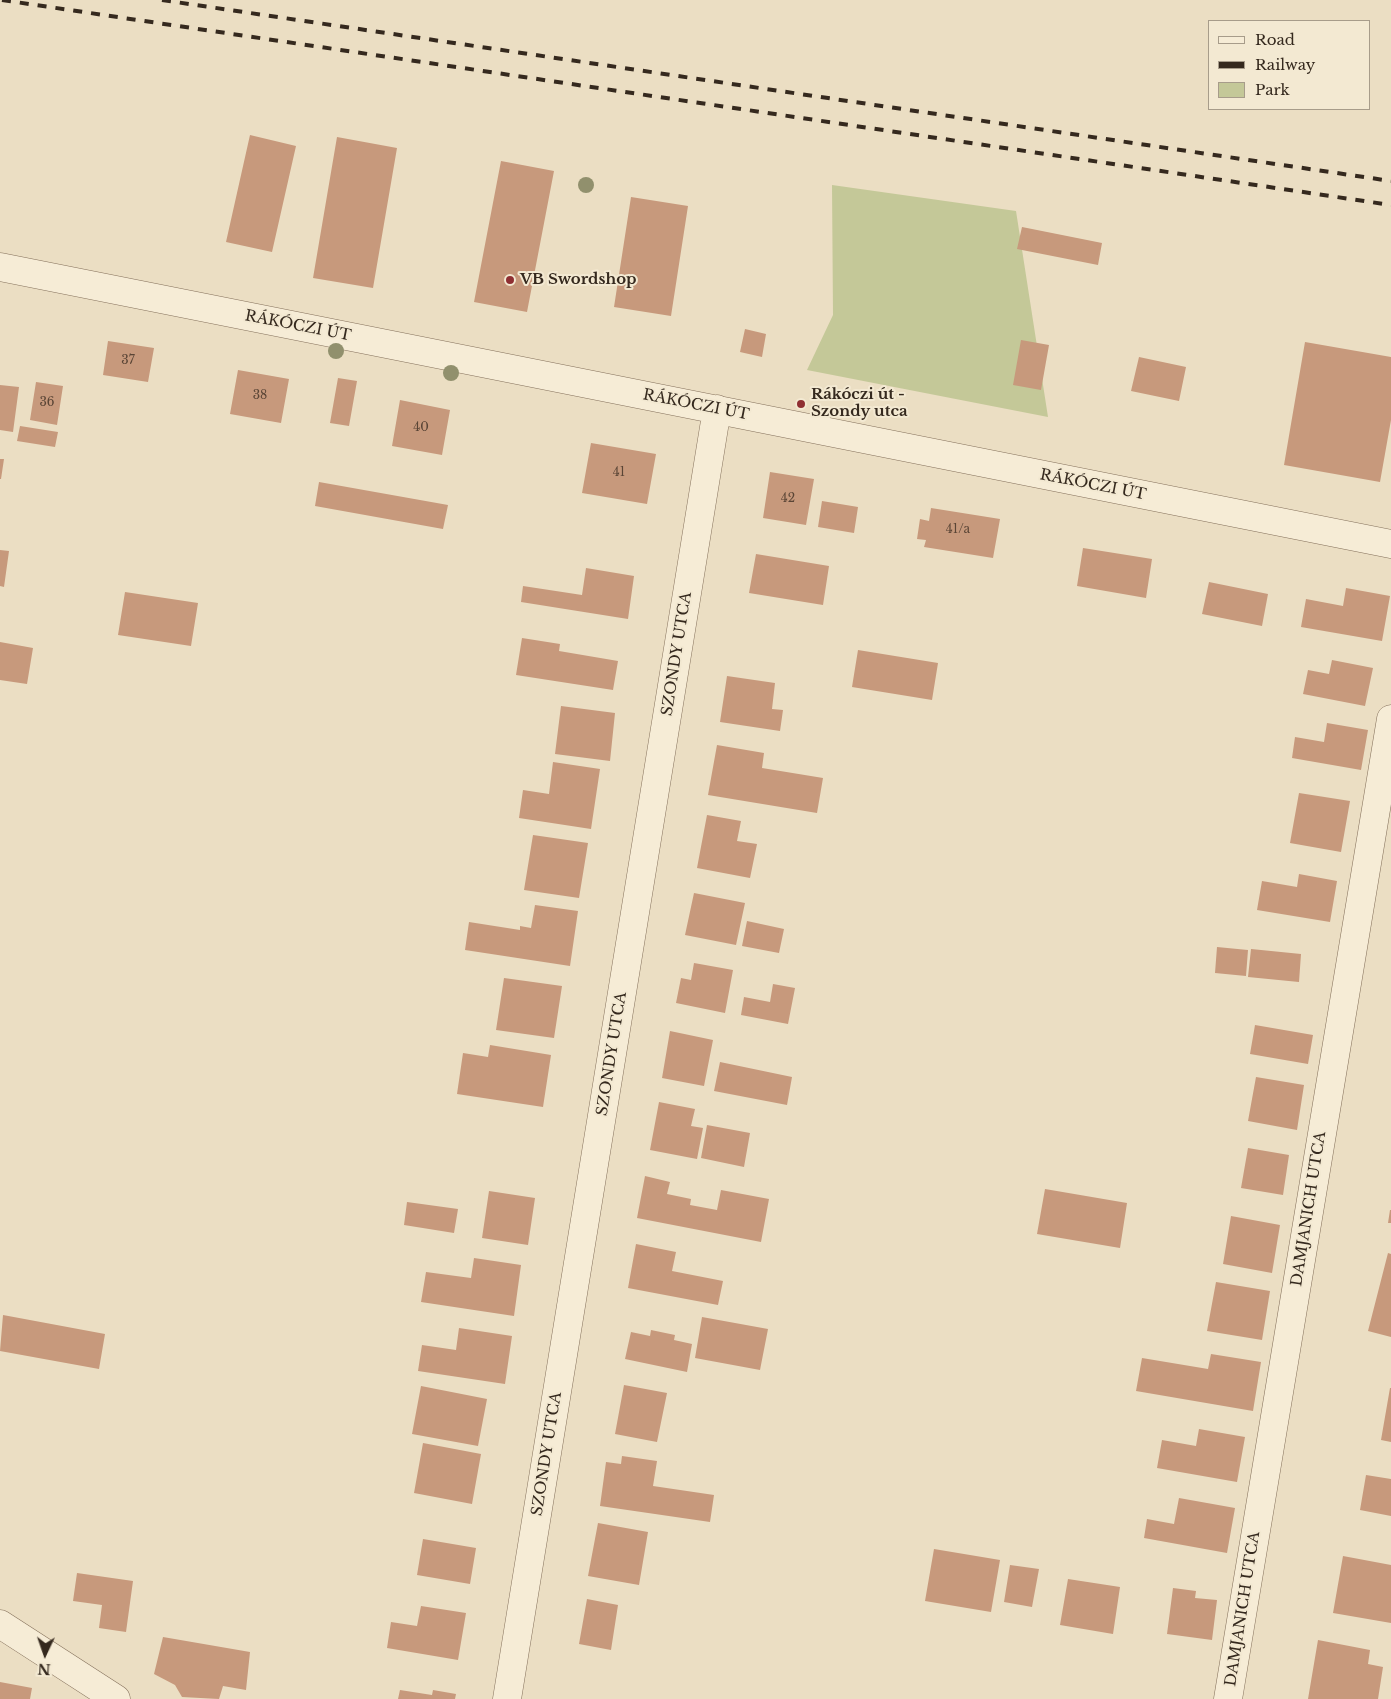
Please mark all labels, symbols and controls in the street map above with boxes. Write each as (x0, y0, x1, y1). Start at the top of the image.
legend (1208, 20, 1371, 110)
text: Road (1255, 30, 1295, 49)
text: Railway (1255, 55, 1315, 74)
text: Park (1255, 80, 1290, 99)
place label: VB Swordshop (520, 271, 637, 289)
marker: VB Swordshop (504, 274, 516, 286)
street label: RÁKÓCZI ÚT (243, 307, 353, 345)
house number: 37 (121, 354, 135, 368)
street label: RÁKÓCZI ÚT (641, 386, 751, 424)
place label: Rákóczi út - Szondy utca (811, 386, 907, 421)
house number: 38 (253, 389, 267, 403)
house number: 36 (39, 396, 55, 410)
marker: Rákóczi út - Szondy utca (795, 398, 807, 410)
house number: 40 (413, 421, 429, 435)
house number: 41 (613, 466, 625, 480)
street label: RÁKÓCZI ÚT (1038, 466, 1148, 504)
house number: 42 (781, 492, 795, 506)
house number: 41/a (946, 523, 970, 537)
street label: SZONDY UTCA (658, 591, 696, 717)
street label: SZONDY UTCA (593, 991, 631, 1117)
street label: DAMJANICH UTCA (1288, 1130, 1330, 1288)
street label: SZONDY UTCA (528, 1391, 566, 1517)
street label: DAMJANICH UTCA (1222, 1530, 1264, 1688)
north arrow (20, 1629, 70, 1679)
text: N (37, 1660, 51, 1678)

